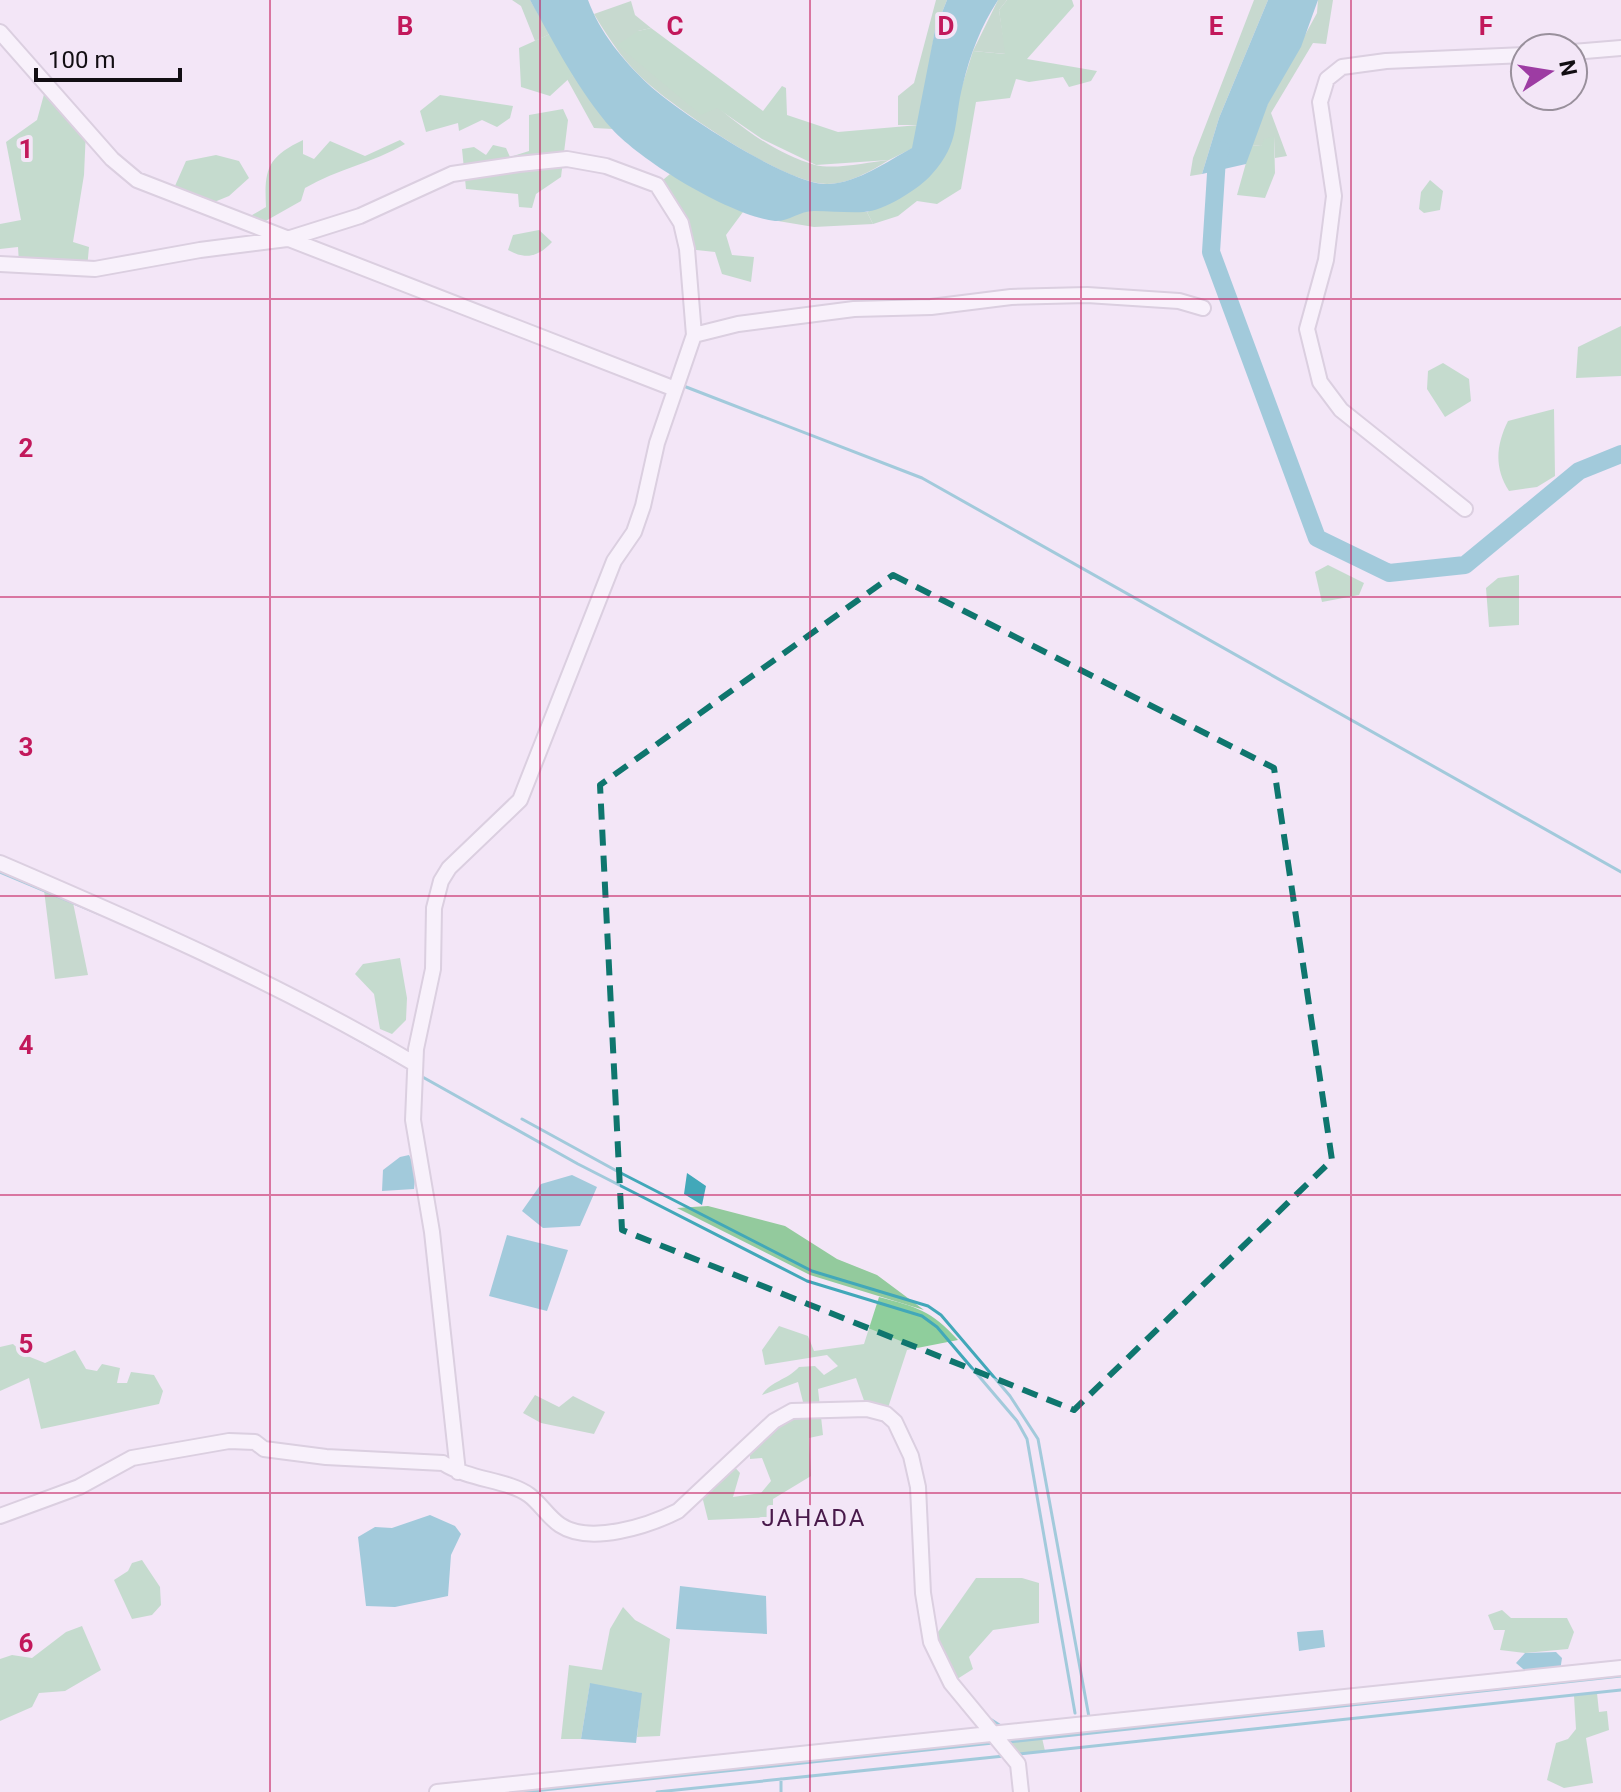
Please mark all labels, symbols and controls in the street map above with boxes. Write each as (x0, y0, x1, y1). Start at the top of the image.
text: B (397, 11, 413, 41)
text: C (666, 11, 684, 41)
text: D (938, 11, 954, 41)
text: E (1209, 11, 1224, 41)
text: F (1479, 11, 1493, 41)
scale bar (36, 32, 180, 82)
north arrow (1509, 32, 1589, 112)
text: 100 m (48, 46, 115, 74)
text: N (1554, 58, 1582, 78)
text: 1 (19, 134, 33, 164)
text: 2 (19, 433, 33, 463)
text: 3 (19, 732, 33, 762)
text: 4 (19, 1030, 34, 1060)
text: 5 (19, 1329, 33, 1359)
district label: JAHADA (762, 1504, 866, 1532)
text: 6 (19, 1628, 34, 1658)

